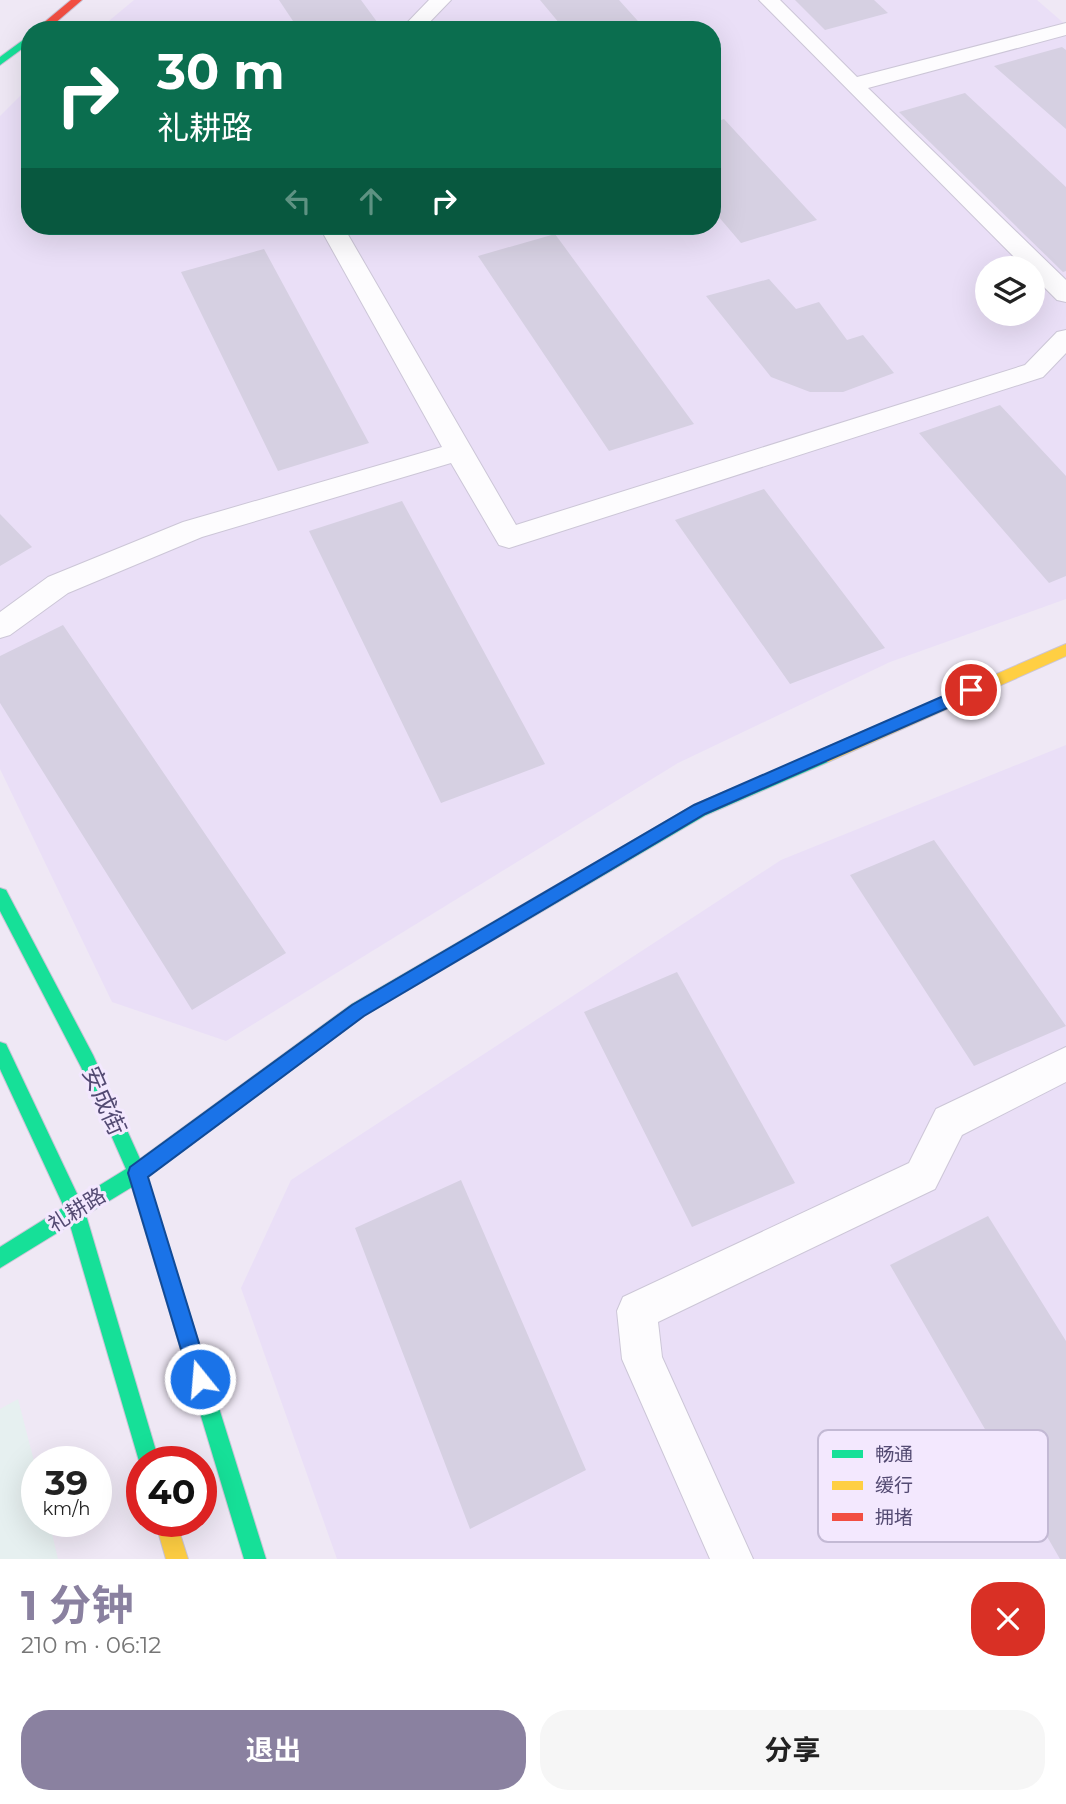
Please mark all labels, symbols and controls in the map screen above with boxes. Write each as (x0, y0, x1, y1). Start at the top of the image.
text: 30 m (157, 42, 285, 101)
icon: right (42, 49, 133, 140)
text: 礼耕路 (157, 108, 253, 147)
icon: left (279, 182, 317, 220)
icon: ahead (352, 182, 390, 220)
icon: right (425, 182, 463, 220)
map controls (975, 256, 1045, 326)
button: layers (975, 256, 1045, 326)
pin (941, 660, 1001, 720)
icon: arrive (952, 671, 990, 709)
street label: 安成街 (77, 1062, 132, 1140)
street label: 礼耕路 (43, 1182, 110, 1237)
position arrow (163, 1342, 237, 1416)
legend (818, 1430, 1048, 1542)
text: 畅通 (875, 1443, 913, 1466)
speed limit sign: 40 (126, 1446, 217, 1537)
text: 39 (45, 1461, 88, 1504)
text: 缓行 (875, 1474, 913, 1497)
text: km/h (42, 1498, 91, 1520)
text: 拥堵 (875, 1506, 913, 1529)
text: 1 分钟 (21, 1579, 133, 1631)
button: close (971, 1582, 1045, 1656)
text: 210 m · 06:12 (21, 1631, 161, 1659)
button: 退出 (21, 1710, 526, 1790)
button: 分享 (540, 1710, 1045, 1790)

